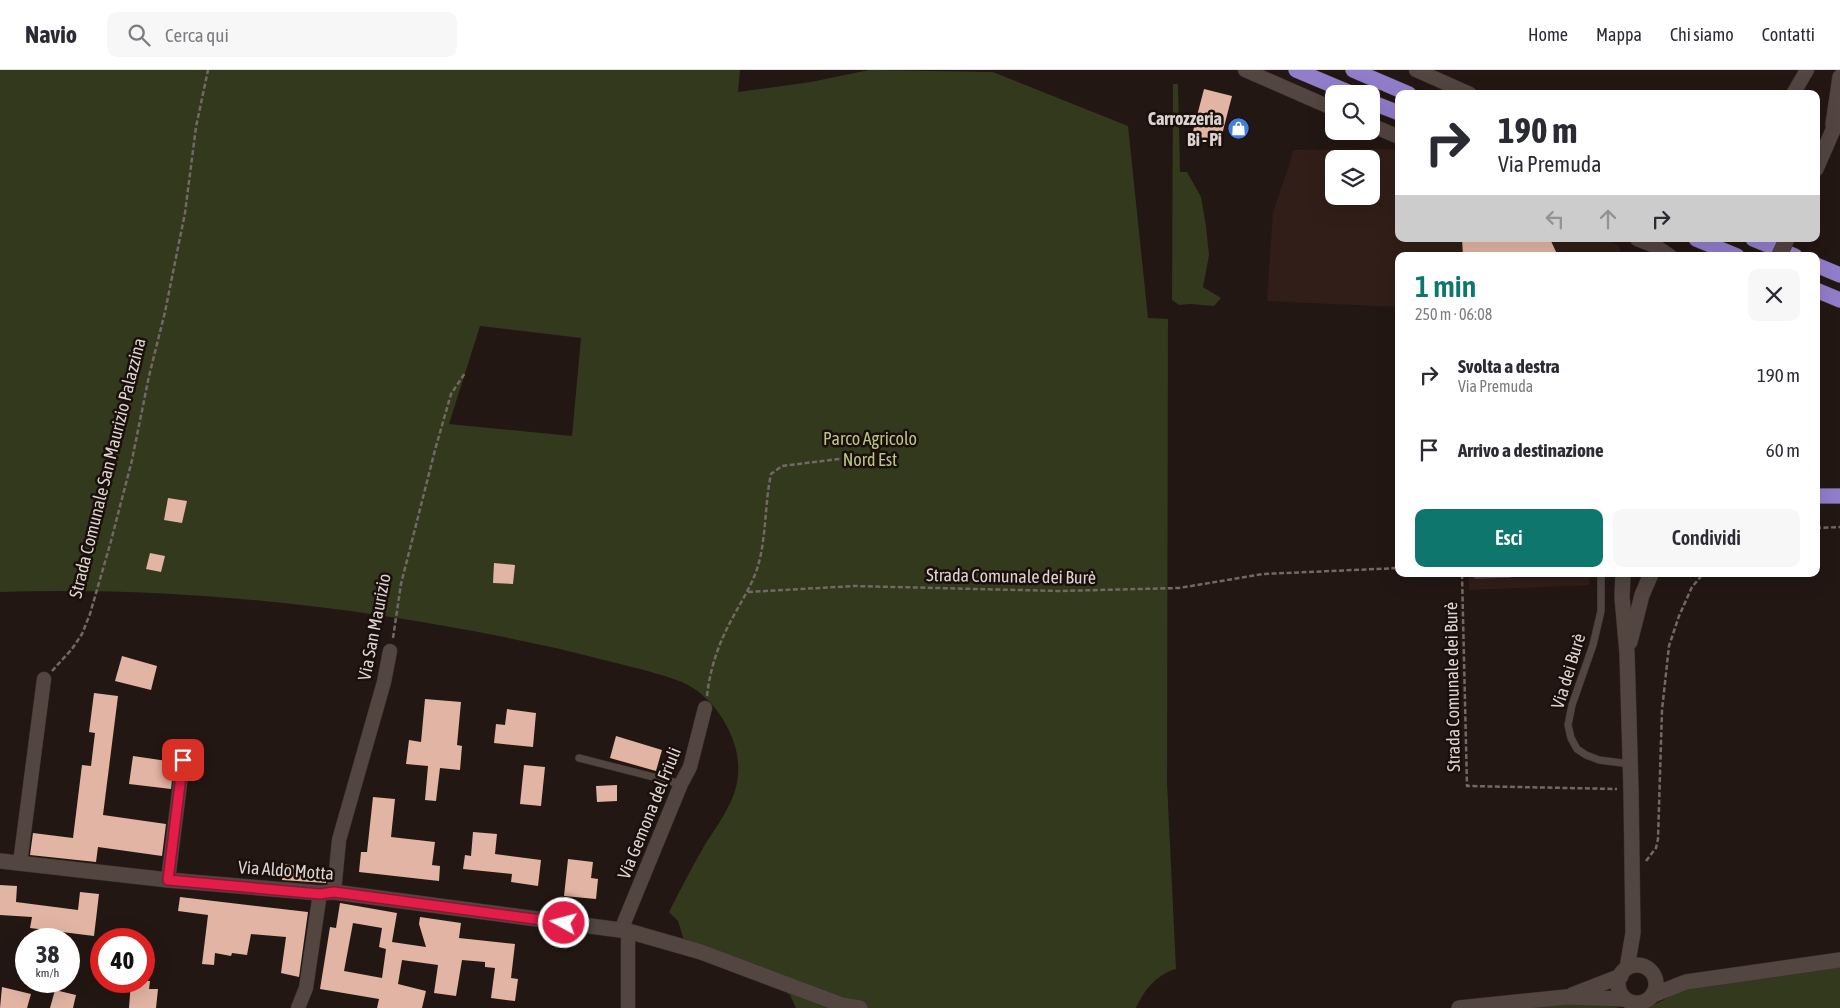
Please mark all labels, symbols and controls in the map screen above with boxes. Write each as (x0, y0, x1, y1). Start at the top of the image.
search box (107, 12, 457, 57)
text: Navio (25, 21, 77, 48)
icon: search (125, 21, 153, 49)
text: Cerca qui (165, 24, 229, 46)
text: Home (1528, 24, 1568, 45)
text: Mappa (1596, 24, 1642, 45)
text: Chi siamo (1670, 24, 1734, 45)
text: Contatti (1762, 24, 1815, 45)
map controls (1325, 85, 1380, 205)
button: search (1325, 85, 1380, 140)
place label: Carrozzeria Bi - Pi (1148, 108, 1222, 150)
icon: right (1415, 110, 1480, 175)
text: 190 m (1498, 110, 1577, 150)
shop icon: Carrozzeria Bi - Pi (1226, 116, 1250, 140)
button: layers (1325, 150, 1380, 205)
text: Via Premuda (1498, 151, 1601, 177)
icon: left (1541, 205, 1569, 233)
icon: ahead (1594, 205, 1622, 233)
icon: right (1647, 205, 1675, 233)
text: 1 min (1415, 269, 1476, 303)
button: close (1748, 269, 1800, 321)
text: 250 m · 06:08 (1415, 305, 1492, 323)
street label: Strada Comunale San Maurizio Palazzina (64, 336, 150, 600)
text: Svolta a destra (1458, 355, 1560, 377)
icon: right (1415, 361, 1443, 389)
text: 190 m (1757, 364, 1800, 386)
text: Via Premuda (1458, 377, 1533, 395)
park label: Parco Agricolo Nord Est (823, 428, 917, 470)
icon: arrive (1415, 436, 1443, 464)
text: Arrivo a destinazione (1458, 439, 1604, 461)
text: 60 m (1766, 439, 1800, 461)
button: Esci (1415, 509, 1603, 567)
button: Condividi (1613, 509, 1800, 567)
street label: Strada Comunale dei Burè (926, 564, 1096, 588)
street label: Via San Maurizio (353, 572, 395, 682)
street label: Strada Comunale dei Burè (1440, 602, 1464, 772)
street label: Via dei Burè (1547, 631, 1589, 711)
pin (162, 739, 204, 781)
street label: Via Gemona del Friuli (613, 744, 685, 882)
icon: arrive (169, 746, 197, 774)
street label: Via Aldo Motta (237, 856, 335, 884)
position arrow (537, 896, 589, 948)
speed limit sign: 40 (90, 928, 155, 993)
text: 38 (36, 940, 59, 968)
text: km/h (36, 966, 59, 980)

